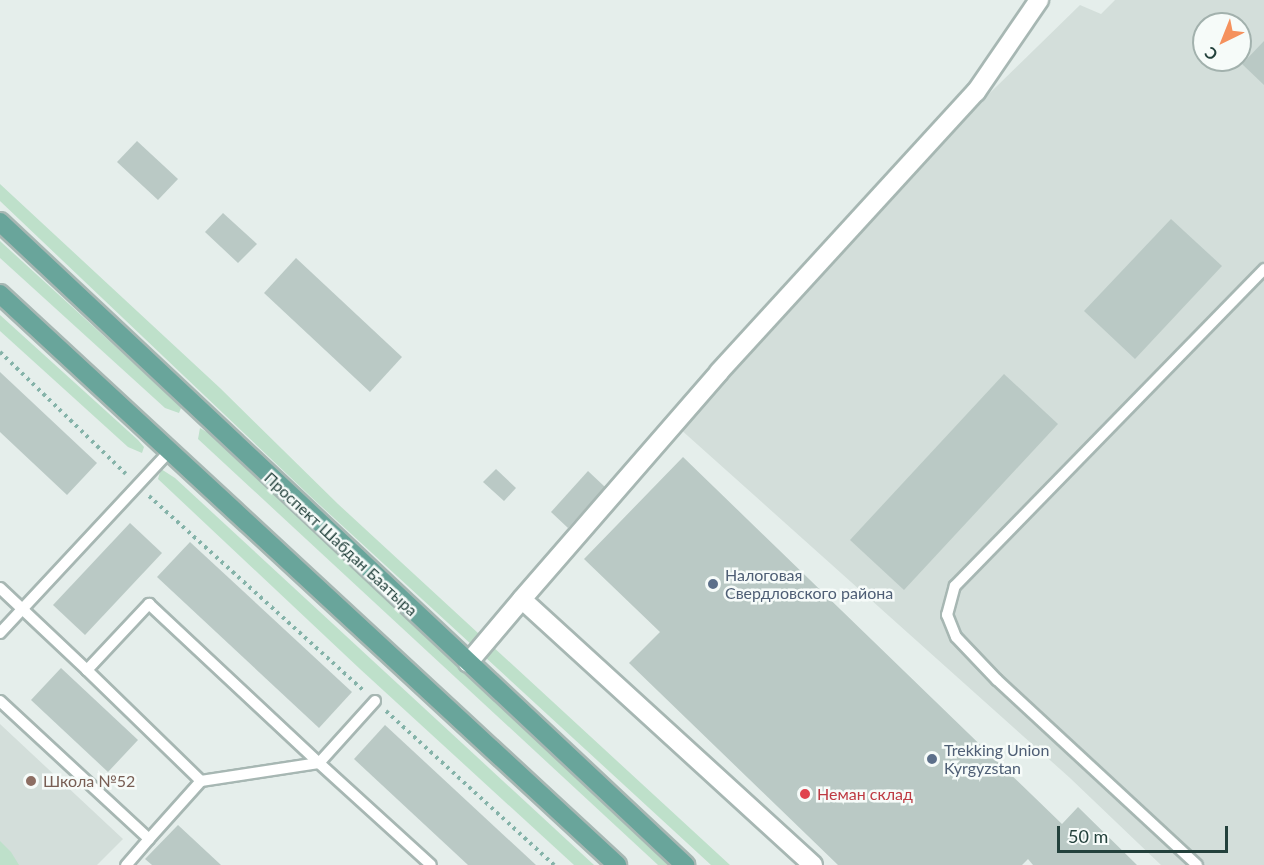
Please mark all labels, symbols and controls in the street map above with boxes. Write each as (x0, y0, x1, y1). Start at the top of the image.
north arrow (1192, 12, 1252, 72)
text: С (1200, 44, 1221, 65)
street label: Проспект Шабдан Баатыра (260, 468, 422, 620)
place label: Налоговая Свердловского района (725, 565, 893, 603)
marker: Налоговая Свердловского района (706, 577, 720, 591)
place label: Trekking Union Kyrgyzstan (944, 740, 1049, 778)
marker: Trekking Union Kyrgyzstan (925, 752, 939, 766)
place label: Школа №52 (43, 771, 135, 791)
marker: Школа №52 (24, 774, 38, 788)
place label: Неман склад (817, 784, 913, 804)
marker: Неман склад (798, 787, 812, 801)
scale bar (1060, 814, 1231, 852)
text: 50 m (1068, 825, 1108, 847)

